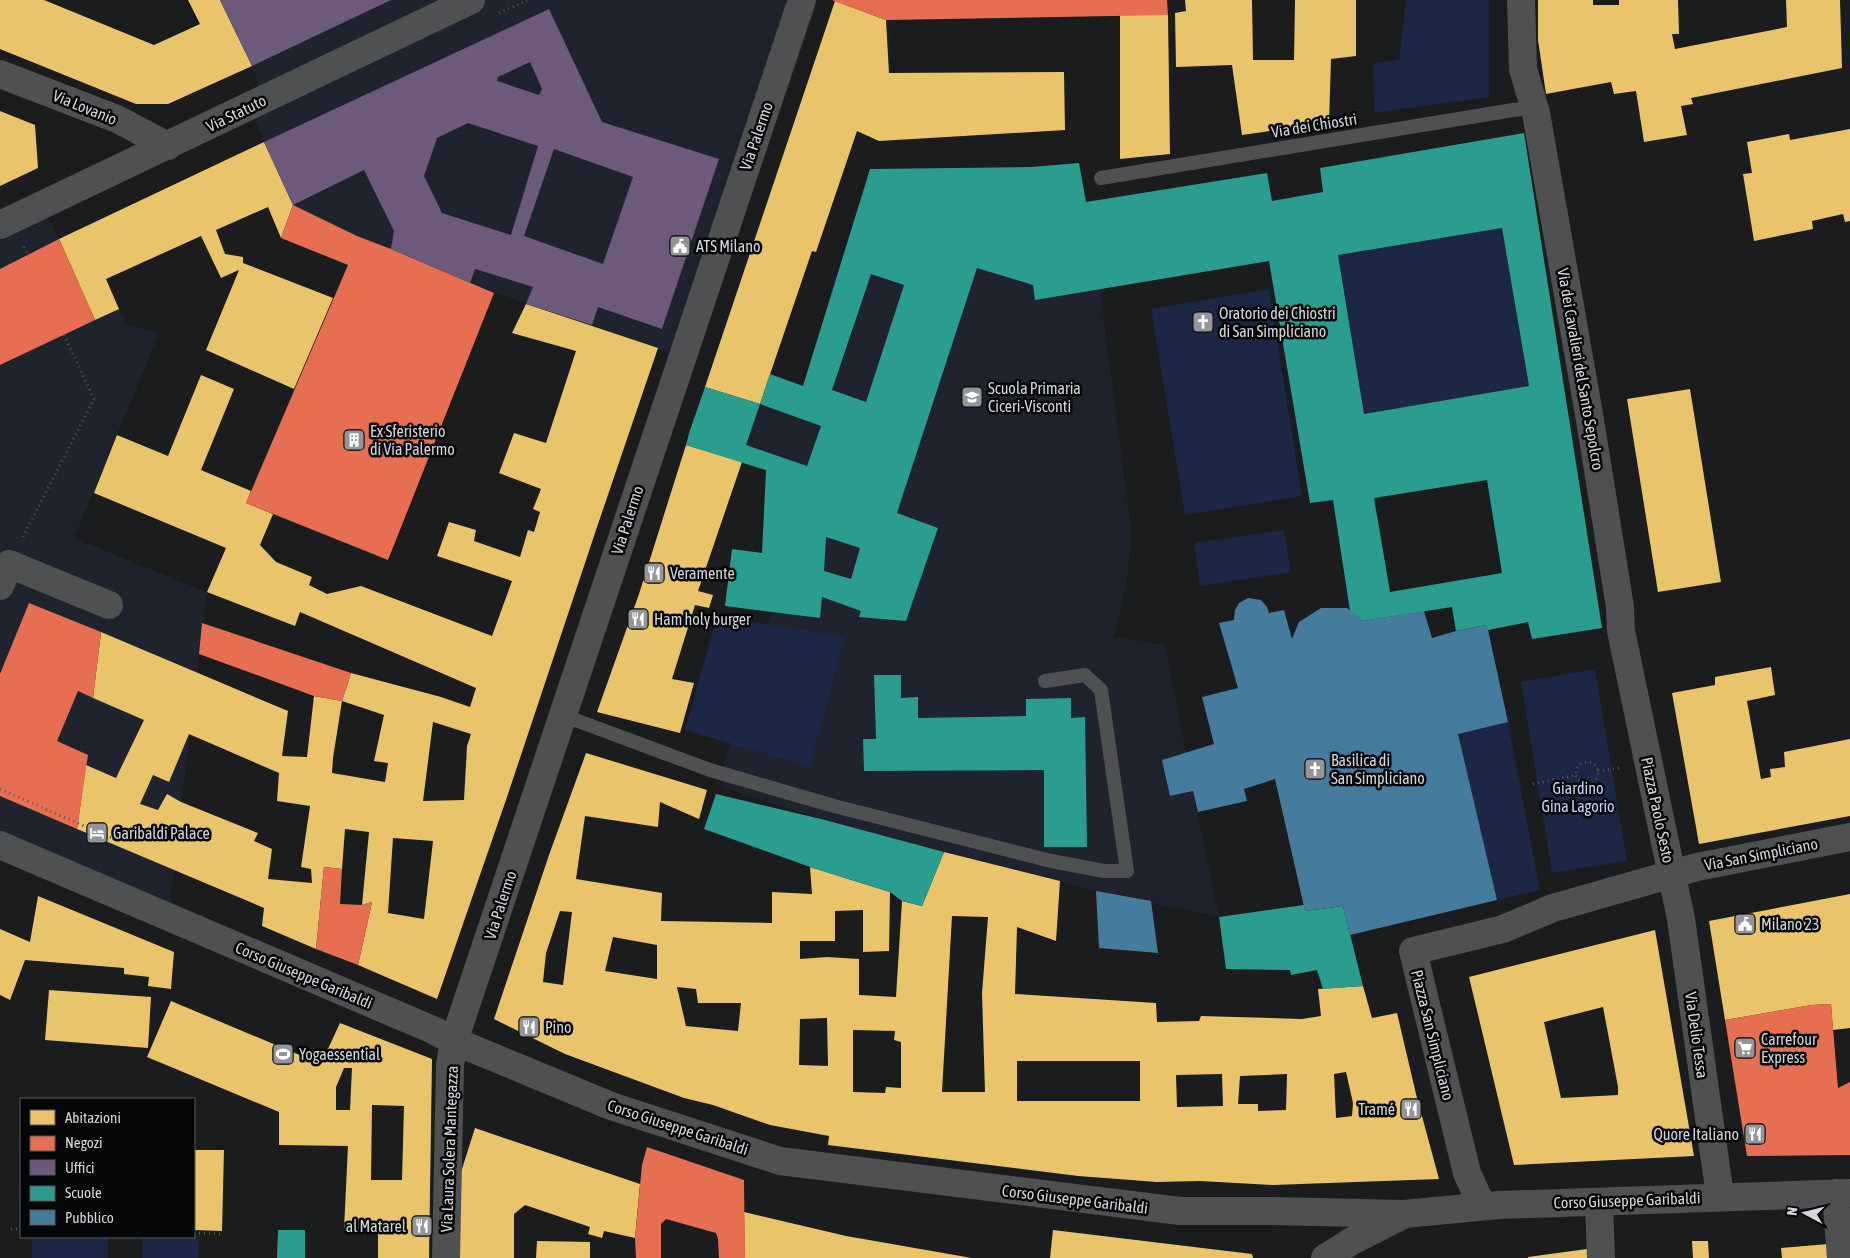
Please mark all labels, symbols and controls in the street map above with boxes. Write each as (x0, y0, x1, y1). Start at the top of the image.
street label: Via Lovanio (50, 86, 120, 128)
street label: Via Statuto (203, 91, 269, 135)
street label: Via Palermo (736, 99, 776, 173)
street label: Via dei Chiostri (1270, 109, 1358, 141)
public building icon: ATS Milano (668, 234, 692, 258)
place label: ATS Milano (696, 237, 761, 255)
street label: Via dei Cavalieri del Santo Sepolcro (1553, 267, 1608, 472)
place label: Oratorio dei Chiostri di San Simpliciano (1219, 304, 1336, 341)
church icon: Oratorio dei Chiostri di San Simpliciano (1191, 310, 1215, 334)
place label: Scuola Primaria Ciceri-Visconti (988, 379, 1081, 415)
school or university icon: Scuola Primaria Ciceri-Visconti (960, 385, 984, 409)
place label: Ex Sferisterio di Via Palermo (370, 422, 455, 458)
building icon: Ex Sferisterio di Via Palermo (342, 428, 366, 452)
street label: Via Palermo (607, 483, 647, 557)
restaurant icon: Veramente (642, 561, 666, 585)
place label: Veramente (670, 564, 735, 582)
restaurant icon: Ham holy burger (626, 607, 650, 631)
place label: Ham holy burger (654, 610, 751, 629)
place label: Basilica di San Simpliciano (1331, 751, 1425, 788)
street label: Piazza Paolo Sesto (1638, 755, 1678, 865)
church icon: Basilica di San Simpliciano (1303, 757, 1327, 781)
park label: Giardino Gina Lagorio (1541, 779, 1615, 816)
hotel icon: Garibaldi Palace (85, 821, 109, 845)
place label: Garibaldi Palace (113, 824, 210, 842)
street label: Via San Simpliciano (1703, 834, 1819, 875)
street label: Via Palermo (480, 868, 520, 942)
public building icon: Milano 23 (1733, 912, 1757, 936)
place label: Milano 23 (1761, 915, 1820, 933)
street label: Corso Giuseppe Garibaldi (232, 938, 375, 1013)
street label: Piazza San Simpliciano (1407, 968, 1458, 1102)
street label: Via Delio Tessa (1682, 991, 1712, 1079)
restaurant icon: Pino (517, 1015, 541, 1039)
place label: Pino (545, 1018, 571, 1036)
place label: Carrefour Express (1761, 1030, 1817, 1067)
supermarket icon: Carrefour Express (1733, 1036, 1757, 1060)
sports icon: Yogaessential (271, 1042, 295, 1066)
place label: Yogaessential (299, 1045, 381, 1064)
street label: Via Laura Solera Mantegazza (437, 1065, 462, 1233)
street label: Corso Giuseppe Garibaldi (605, 1096, 751, 1159)
restaurant icon: Tramé (1399, 1097, 1423, 1121)
legend (20, 1098, 195, 1238)
place label: Tramé (1358, 1100, 1395, 1118)
text: Abitazioni (65, 1109, 121, 1126)
restaurant icon: Quore Italiano (1743, 1122, 1767, 1146)
place label: Quore Italiano (1653, 1125, 1739, 1143)
text: Negozi (65, 1134, 103, 1151)
text: Uffici (65, 1159, 94, 1176)
street label: Corso Giuseppe Garibaldi (1001, 1181, 1149, 1218)
text: Scuole (65, 1184, 102, 1201)
street label: Corso Giuseppe Garibaldi (1553, 1188, 1701, 1213)
north arrow (1780, 1188, 1830, 1238)
text: N (1784, 1206, 1801, 1216)
text: Pubblico (65, 1209, 114, 1226)
restaurant icon: al Matarel (410, 1214, 434, 1238)
place label: al Matarel (346, 1217, 407, 1235)

